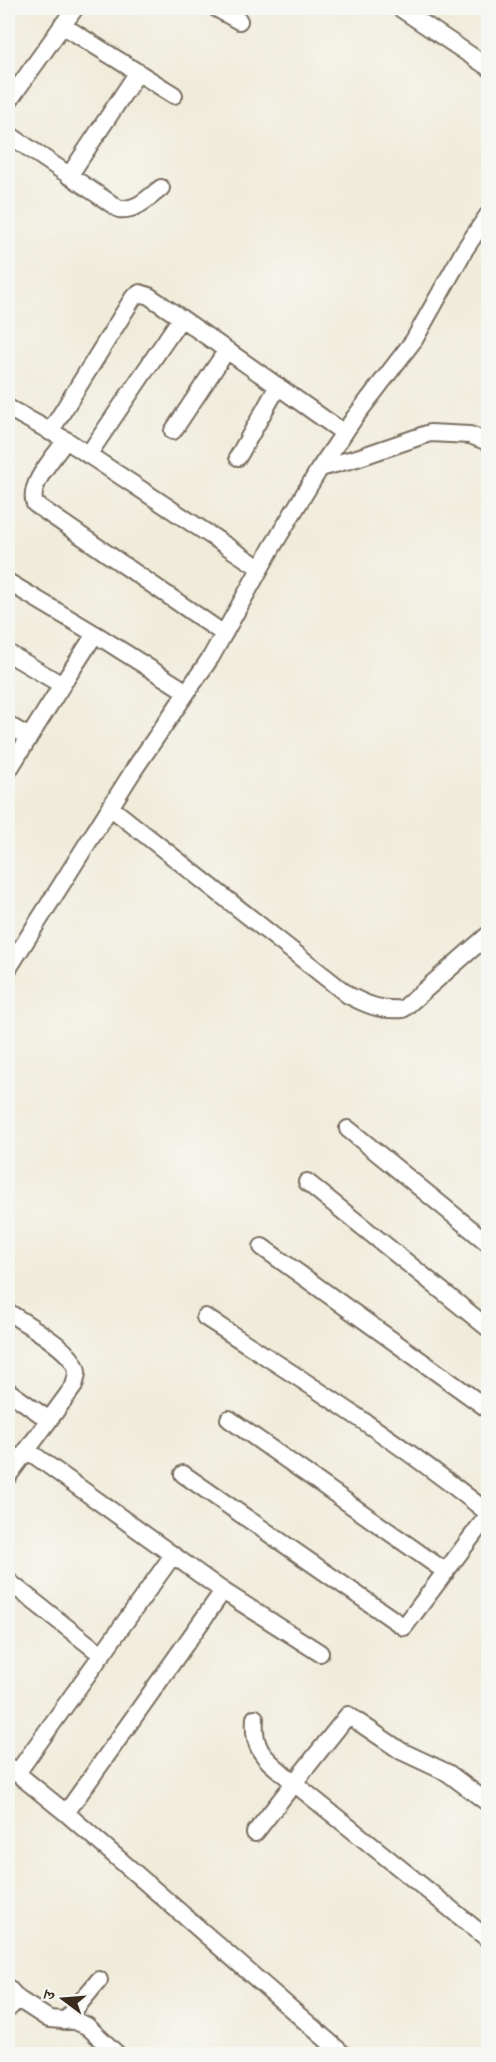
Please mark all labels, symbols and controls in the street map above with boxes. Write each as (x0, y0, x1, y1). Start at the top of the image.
north arrow (33, 1969, 93, 2029)
text: उ (41, 1988, 60, 2003)

